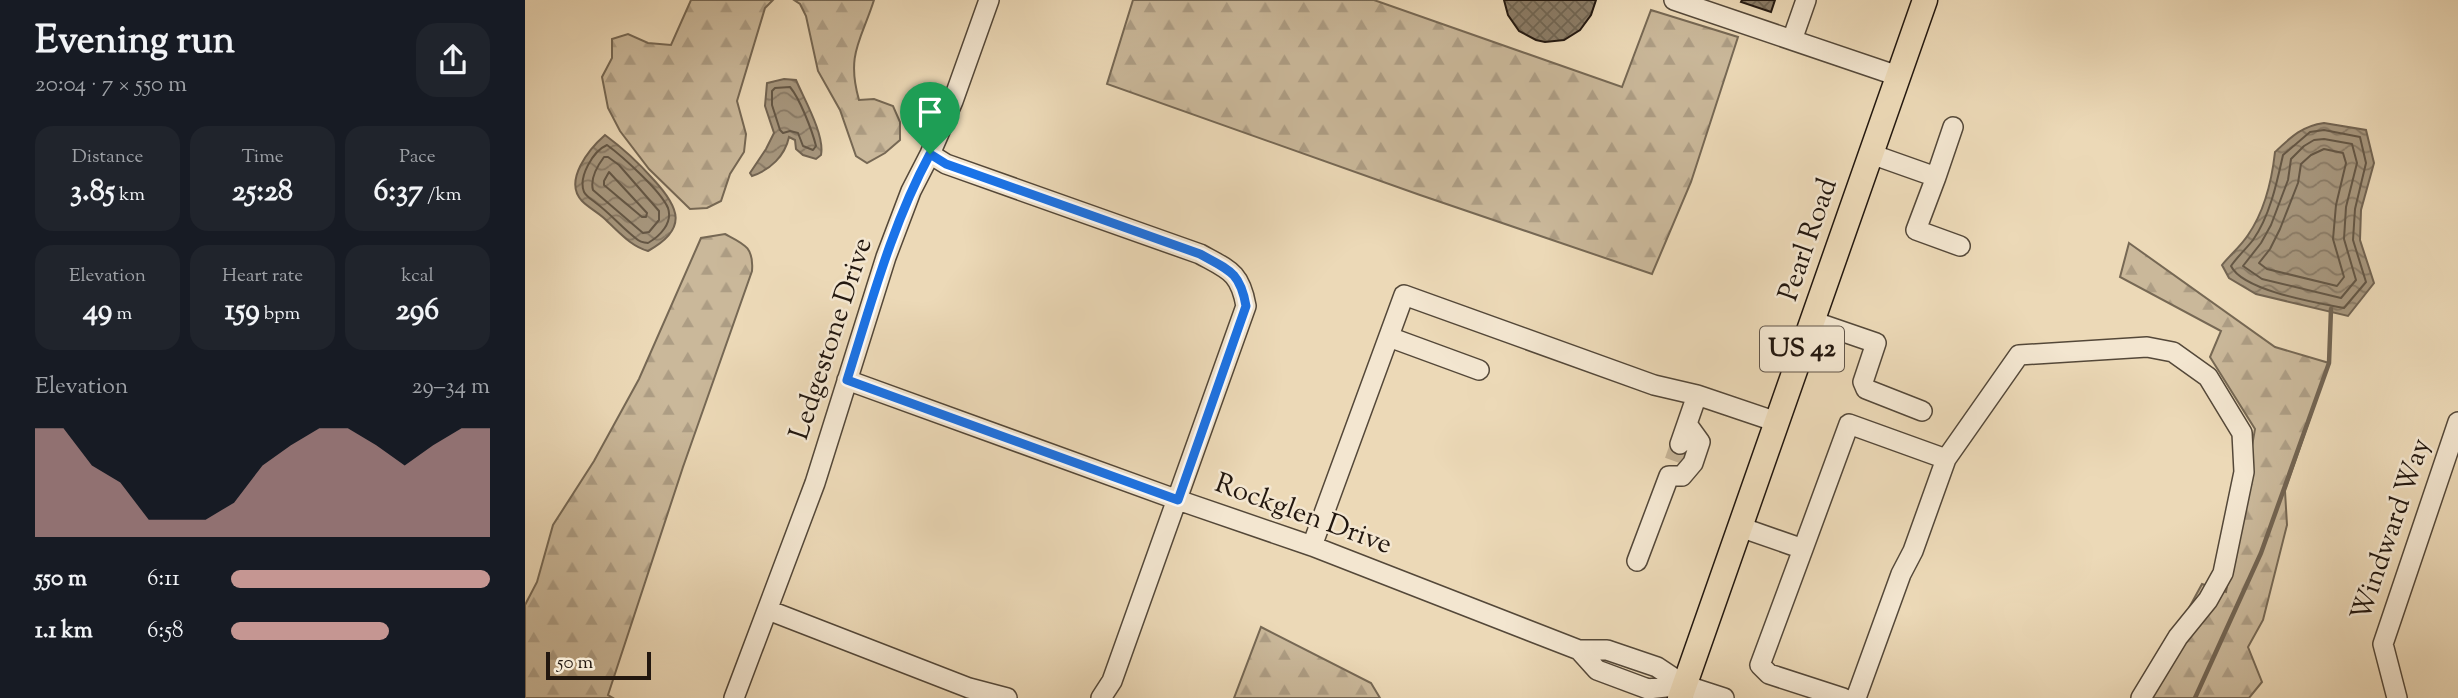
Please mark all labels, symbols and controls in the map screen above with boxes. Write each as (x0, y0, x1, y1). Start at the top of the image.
text: Evening run (35, 16, 235, 70)
button: share (416, 23, 490, 97)
text: 20:04 · 7 × 550 m (35, 69, 187, 102)
pin (900, 82, 960, 154)
icon: arrive (911, 93, 949, 131)
text: Distance (72, 144, 143, 171)
text: Time (241, 144, 284, 171)
text: Pace (399, 144, 436, 171)
text: 3.85 (70, 171, 115, 214)
text: 25:28 (232, 171, 293, 214)
text: 6:37 (374, 171, 423, 214)
street label: Pearl Road (1769, 173, 1849, 307)
text: km (115, 182, 145, 209)
text: /km (423, 182, 461, 209)
street label: Ledgestone Drive (780, 233, 884, 445)
text: Elevation (69, 263, 146, 290)
text: Heart rate (222, 263, 303, 290)
text: kcal (401, 263, 434, 290)
text: 49 (83, 290, 112, 333)
text: 159 (225, 290, 260, 333)
text: 296 (396, 290, 439, 333)
text: m (112, 301, 132, 328)
text: bpm (260, 301, 300, 328)
road number: US 42 (1760, 326, 1844, 372)
text: Elevation (35, 371, 128, 404)
text: 29–34 m (412, 371, 490, 404)
street label: Windward Way (2342, 433, 2442, 627)
street label: Rockglen Drive (1209, 464, 1397, 566)
text: 550 m (35, 563, 87, 596)
text: 6:11 (147, 563, 180, 596)
text: 1.1 km (35, 615, 93, 648)
text: 6:58 (147, 615, 184, 648)
scale bar (546, 649, 651, 681)
text: 50 m (557, 650, 593, 677)

